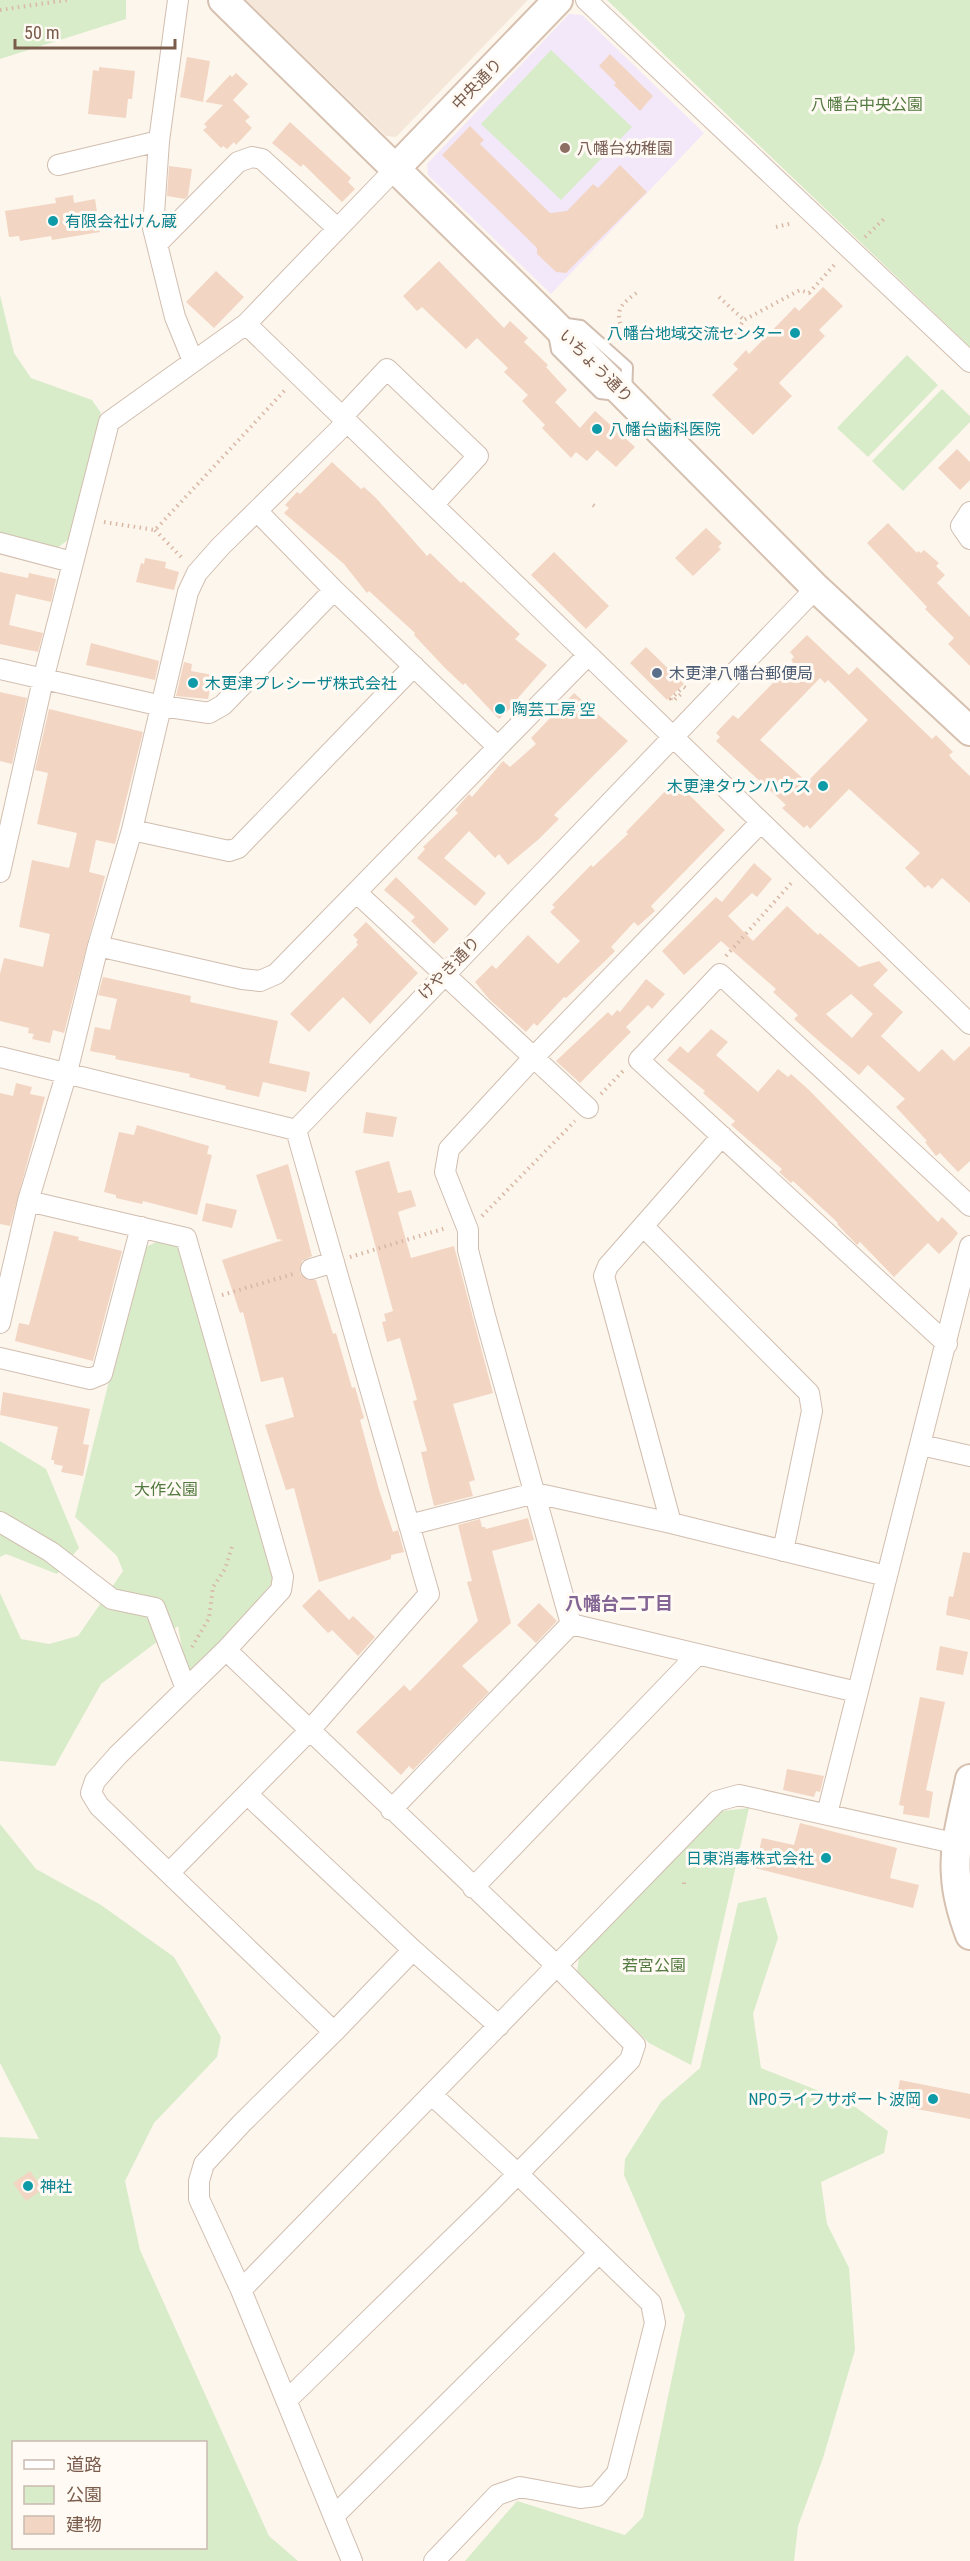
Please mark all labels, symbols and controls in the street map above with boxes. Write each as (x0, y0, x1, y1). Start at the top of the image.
scale bar (15, 12, 176, 50)
text: 50 m (24, 22, 59, 43)
street label: 中央通り (448, 54, 506, 114)
park label: 八幡台中央公園 (811, 95, 923, 114)
place label: 八幡台幼稚園 (577, 139, 673, 158)
marker: 八幡台幼稚園 (558, 141, 572, 155)
place label: 有限会社けん蔵 (65, 212, 177, 231)
marker: 有限会社けん蔵 (46, 214, 60, 228)
place label: 八幡台地域交流センター (607, 324, 783, 343)
street label: いちょう通り (555, 325, 637, 407)
marker: 八幡台地域交流センター (788, 326, 802, 340)
place label: 八幡台歯科医院 (609, 420, 721, 439)
marker: 八幡台歯科医院 (590, 422, 604, 436)
place label: 木更津八幡台郵便局 (669, 664, 813, 683)
marker: 木更津八幡台郵便局 (650, 666, 664, 680)
place label: 木更津プレシーザ株式会社 (205, 674, 397, 693)
marker: 木更津プレシーザ株式会社 (186, 676, 200, 690)
place label: 陶芸工房 空 (512, 700, 596, 719)
marker: 陶芸工房 空 (493, 702, 507, 716)
place label: 木更津タウンハウス (667, 777, 811, 796)
marker: 木更津タウンハウス (816, 779, 830, 793)
street label: けやき通り (414, 933, 484, 1003)
park label: 大作公園 (134, 1480, 198, 1499)
district label: 八幡台二丁目 (565, 1593, 673, 1614)
place label: 日東消毒株式会社 (686, 1849, 814, 1868)
marker: 日東消毒株式会社 (819, 1851, 833, 1865)
park label: 若宮公園 (622, 1956, 686, 1975)
place label: NPOライフサポート波岡 (749, 2090, 921, 2109)
marker: NPOライフサポート波岡 (926, 2092, 940, 2106)
place label: 神社 (40, 2177, 72, 2196)
marker: 神社 (21, 2179, 35, 2193)
legend (12, 2441, 207, 2549)
text: 道路 (66, 2454, 102, 2475)
text: 公園 (66, 2484, 102, 2505)
text: 建物 (66, 2514, 102, 2535)

